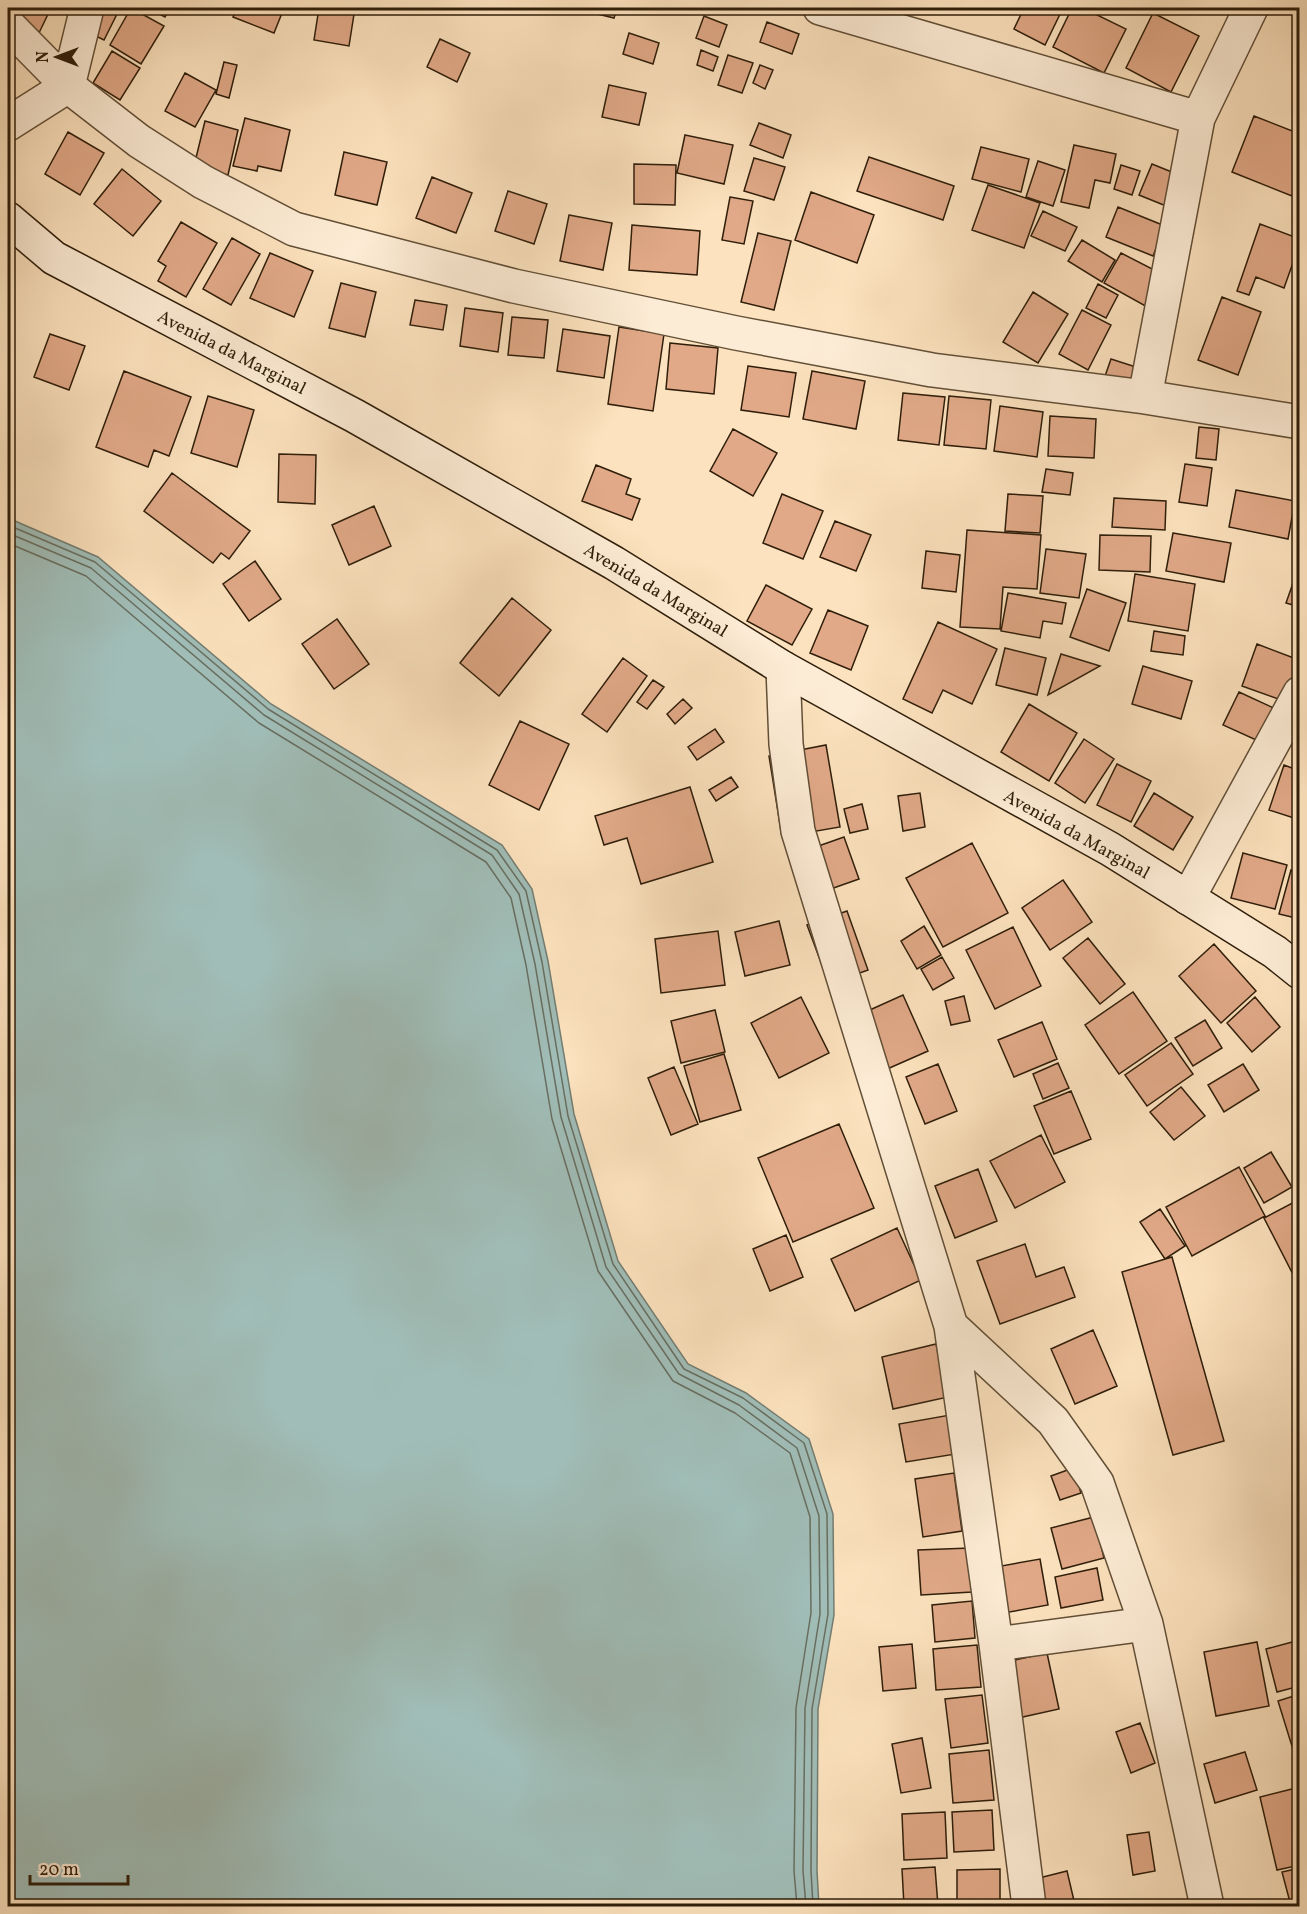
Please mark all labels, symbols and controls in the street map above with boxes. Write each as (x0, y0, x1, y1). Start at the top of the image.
north arrow (27, 27, 87, 87)
text: N (33, 51, 55, 63)
street label: Avenida da Marginal (153, 305, 310, 402)
street label: Avenida da Marginal (578, 538, 732, 644)
street label: Avenida da Marginal (998, 785, 1154, 886)
scale bar (30, 1848, 128, 1886)
text: 20 m (39, 1858, 79, 1883)

